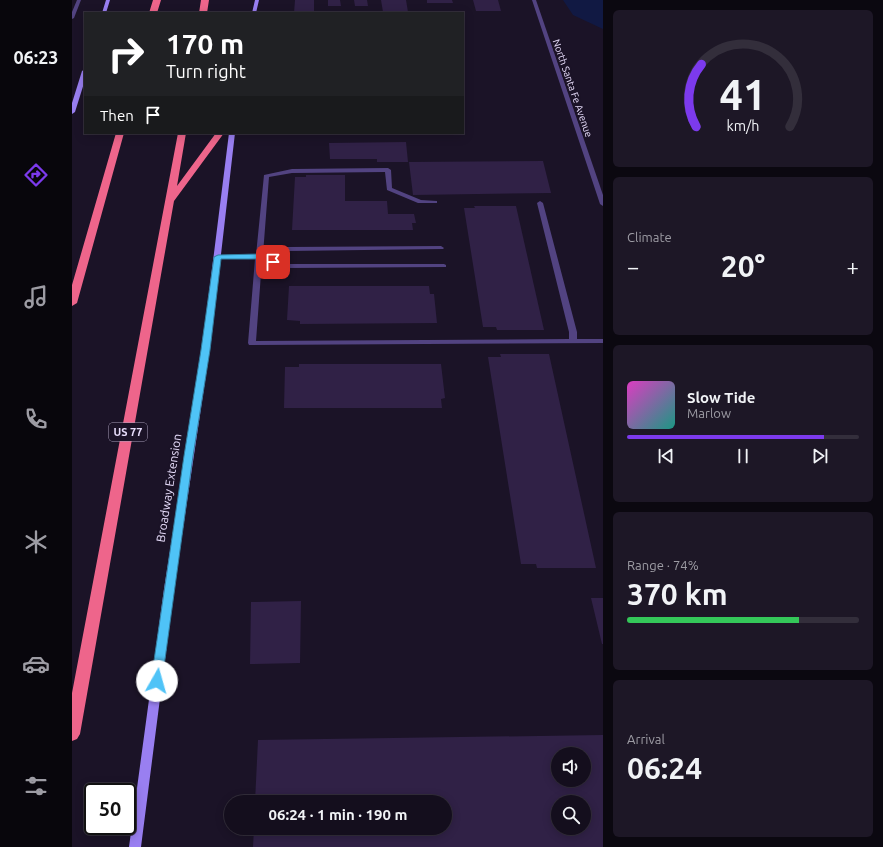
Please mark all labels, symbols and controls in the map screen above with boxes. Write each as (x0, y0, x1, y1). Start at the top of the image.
icon: right (100, 28, 152, 80)
text: 170 m (166, 28, 244, 59)
street label: North Santa Fe Avenue (551, 38, 594, 139)
text: 06:23 (13, 47, 59, 67)
text: Turn right (166, 61, 246, 81)
text: 41 (720, 71, 766, 118)
icon: arrive (142, 104, 164, 126)
text: Then (100, 107, 134, 124)
text: km/h (727, 117, 759, 133)
icon: directions (22, 161, 50, 189)
text: Climate (627, 230, 672, 244)
pin (256, 245, 290, 279)
text: 20° (721, 249, 765, 283)
icon: arrive (262, 251, 284, 273)
text: − (627, 254, 639, 279)
text: + (847, 254, 859, 279)
icon: music (22, 283, 50, 311)
text: Slow Tide (687, 389, 755, 406)
icon: phone (22, 405, 50, 433)
text: Marlow (687, 406, 731, 420)
road number: US 77 (109, 423, 147, 441)
street label: Broadway Extension (154, 433, 183, 543)
icon: previous (655, 445, 677, 467)
icon: pause (732, 445, 754, 467)
icon: next (809, 445, 831, 467)
icon: climate (22, 528, 50, 556)
text: Range · 74% (627, 558, 699, 572)
text: 370 km (627, 577, 728, 611)
icon: car (22, 650, 50, 678)
position arrow (136, 660, 178, 702)
text: Arrival (627, 732, 665, 746)
map controls (551, 747, 591, 835)
button: sound (551, 747, 591, 787)
text: 06:24 (627, 751, 702, 785)
icon: filters (22, 772, 50, 800)
speed limit sign: 50 (84, 783, 136, 835)
button: search (551, 795, 591, 835)
text: 06:24 · 1 min · 190 m (269, 806, 407, 823)

